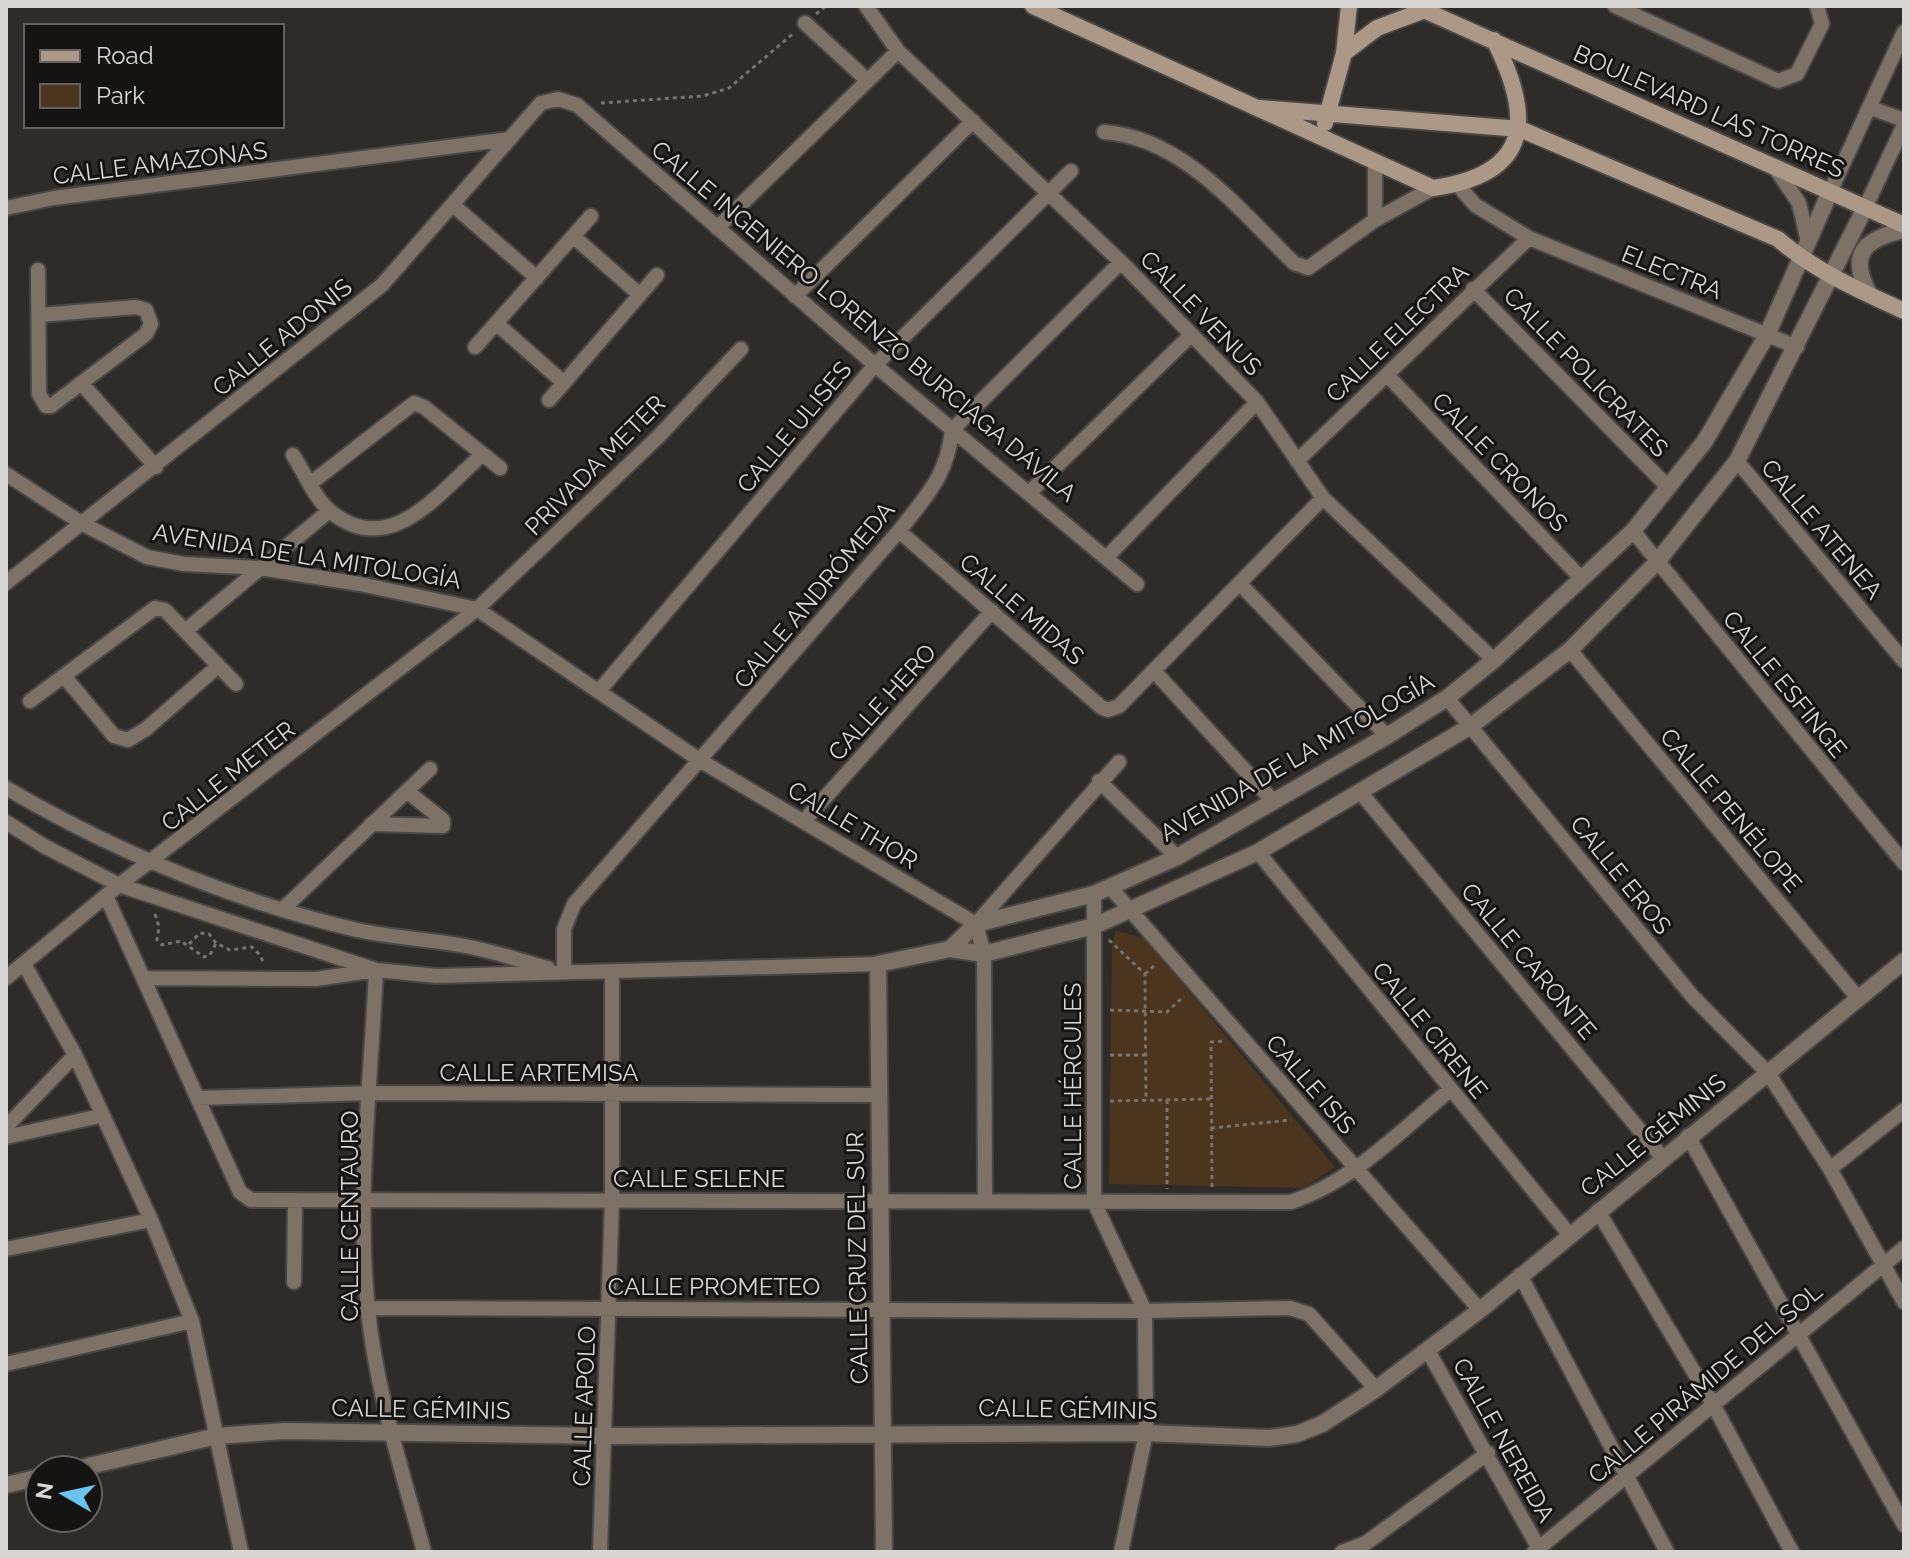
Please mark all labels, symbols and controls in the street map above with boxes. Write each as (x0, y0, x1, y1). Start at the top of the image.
legend (24, 24, 284, 128)
street label: BOULEVARD LAS TORRES (1569, 38, 1849, 184)
text: Road (96, 41, 154, 70)
text: Park (96, 81, 145, 110)
street label: CALLE INGENIERO LORENZO BURCIAGA DÁVILA (646, 134, 1082, 508)
street label: CALLE AMAZONAS (51, 135, 269, 191)
street label: ELECTRA (1618, 239, 1726, 305)
street label: CALLE VENUS (1134, 244, 1268, 382)
street label: CALLE ELECTRA (1320, 258, 1474, 408)
street label: CALLE ADONIS (206, 272, 358, 402)
street label: CALLE POLICRATES (1498, 281, 1674, 463)
street label: CALLE ULISES (731, 355, 857, 499)
street label: CALLE CRONOS (1426, 386, 1574, 538)
street label: PRIVADA METER (519, 389, 671, 541)
street label: CALLE ATENEA (1755, 453, 1889, 605)
street label: CALLE ANDRÓMEDA (728, 496, 900, 694)
street label: AVENIDA DE LA MITOLOGÍA (151, 517, 463, 595)
street label: CALLE MIDAS (954, 547, 1090, 671)
street label: CALLE ESFINGE (1717, 605, 1853, 763)
street label: CALLE HERO (822, 638, 942, 766)
street label: AVENIDA DE LA MITOLOGÍA (1155, 667, 1439, 847)
street label: CALLE METER (155, 715, 301, 837)
street label: CALLE PENÉLOPE (1654, 722, 1808, 898)
street label: CALLE THOR (783, 775, 923, 875)
street label: CALLE EROS (1564, 810, 1678, 940)
street label: CALLE CARONTE (1455, 877, 1603, 1045)
street label: CALLE CIRENE (1366, 956, 1494, 1104)
street label: CALLE HÉRCULES (1058, 983, 1087, 1189)
street label: CALLE ISIS (1260, 1028, 1362, 1140)
street label: CALLE ARTEMISA (440, 1058, 638, 1087)
street label: CALLE GÉMINIS (1574, 1067, 1732, 1203)
street label: CALLE CENTAURO (335, 1110, 364, 1322)
street label: CALLE CRUZ DEL SUR (840, 1132, 874, 1384)
street label: CALLE SELENE (613, 1164, 785, 1193)
street label: CALLE PROMETEO (608, 1272, 820, 1301)
street label: CALLE PIRÁMIDE DEL SOL (1582, 1277, 1828, 1489)
street label: CALLE APOLO (567, 1325, 601, 1487)
street label: CALLE NEREIDA (1447, 1353, 1561, 1527)
street label: CALLE GÉMINIS (331, 1393, 511, 1425)
street label: CALLE GÉMINIS (978, 1393, 1158, 1425)
north arrow (24, 1454, 104, 1534)
text: N (30, 1481, 58, 1501)

